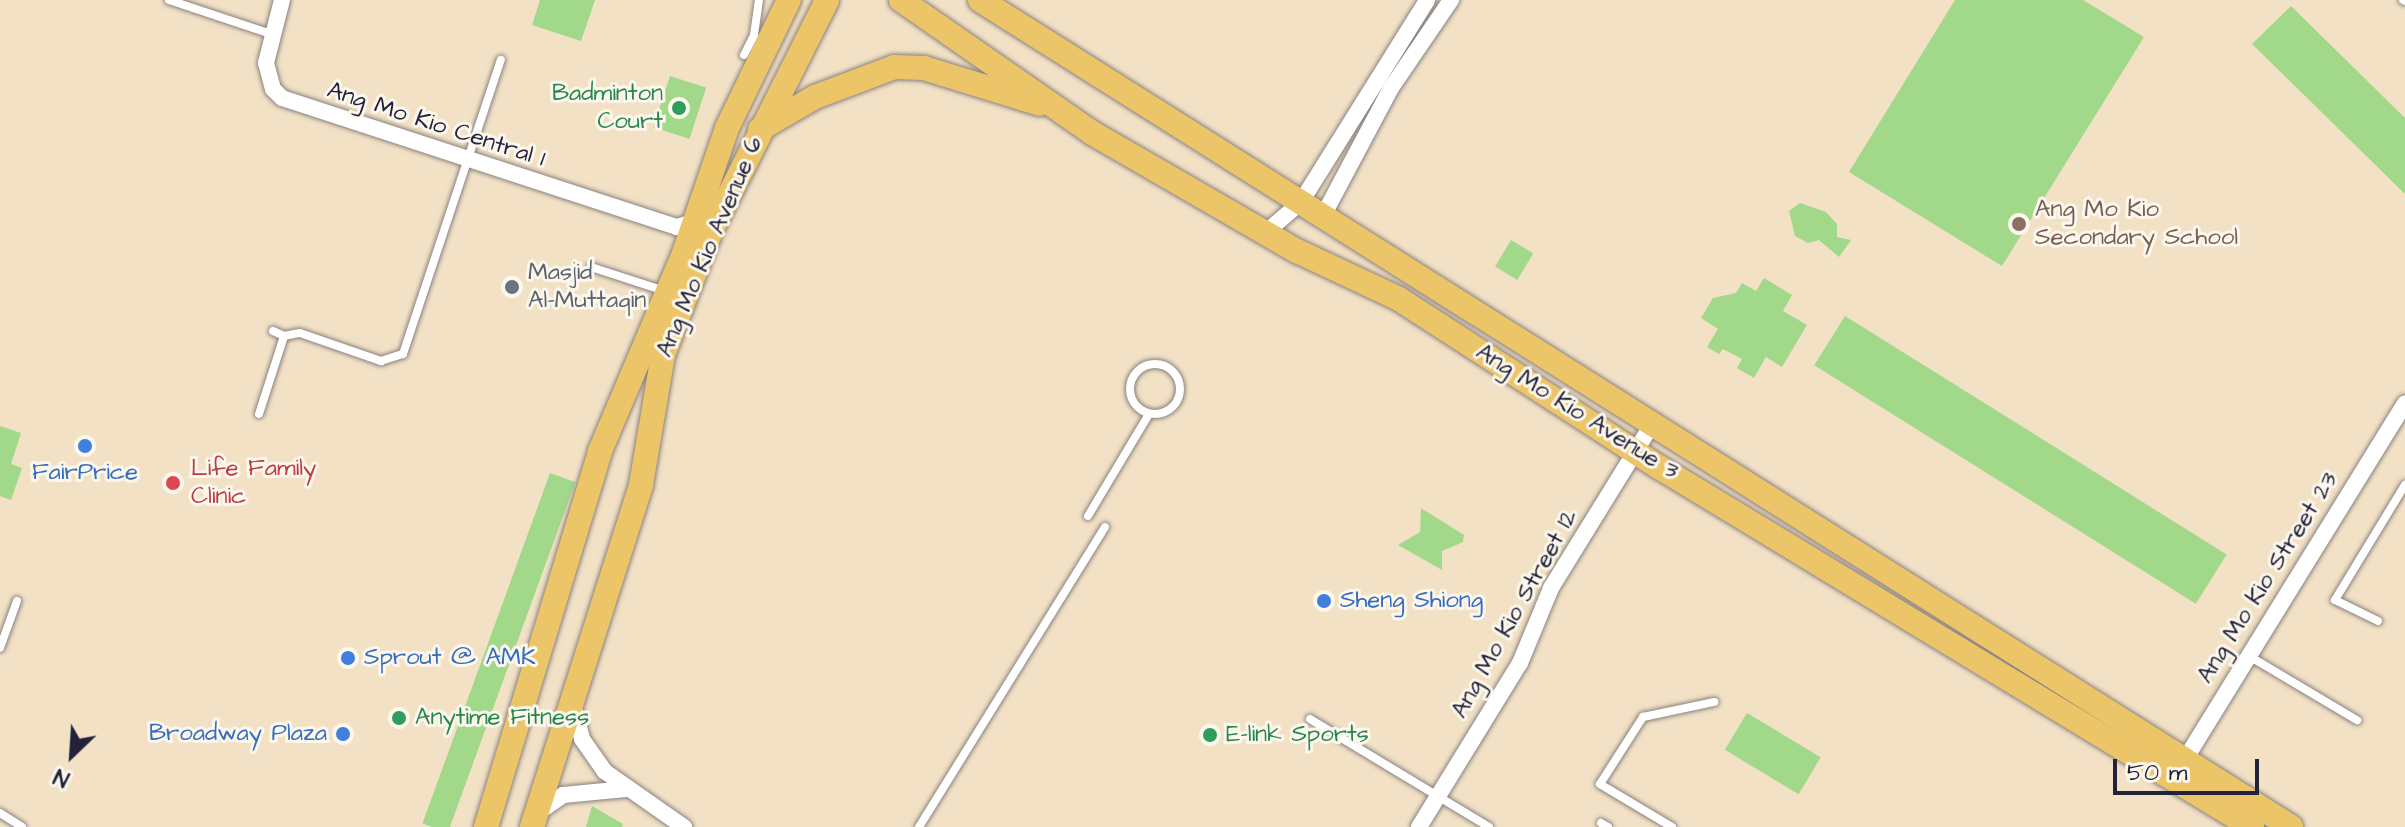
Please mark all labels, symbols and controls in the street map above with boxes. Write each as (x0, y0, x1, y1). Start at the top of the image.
street label: Ang Mo Kio Central 1 (324, 76, 548, 174)
place label: Badminton Court (552, 80, 663, 136)
marker: Badminton Court (670, 99, 688, 117)
street label: Ang Mo Kio Avenue 6 (651, 133, 769, 361)
place label: Ang Mo Kio Secondary School (2035, 196, 2238, 252)
marker: Ang Mo Kio Secondary School (2010, 215, 2028, 233)
place label: Masjid Al-Muttaqin (528, 259, 646, 315)
marker: Masjid Al-Muttaqin (503, 278, 521, 296)
street label: Ang Mo Kio Avenue 3 (1470, 338, 1684, 486)
marker: FairPrice (76, 437, 94, 455)
place label: Life Family Clinic (191, 455, 316, 511)
place label: FairPrice (32, 459, 138, 487)
street label: Ang Mo Kio Street 23 (2191, 467, 2345, 689)
marker: Life Family Clinic (162, 472, 184, 494)
street label: Ang Mo Kio Street 12 (1446, 505, 1584, 723)
place label: Sheng Shiong (1340, 587, 1483, 615)
marker: Sheng Shiong (1315, 592, 1333, 610)
place label: Sprout @ AMK (364, 644, 535, 672)
marker: Sprout @ AMK (339, 649, 357, 667)
place label: Anytime Fitness (415, 704, 589, 732)
marker: Anytime Fitness (390, 709, 408, 727)
north arrow (32, 715, 112, 795)
place label: Broadway Plaza (149, 720, 327, 748)
place label: E-link Sports (1226, 721, 1369, 749)
marker: Broadway Plaza (334, 725, 352, 743)
marker: E-link Sports (1201, 726, 1219, 744)
scale bar (2117, 743, 2263, 793)
text: 50 m (2127, 756, 2187, 790)
text: N (49, 760, 74, 794)

